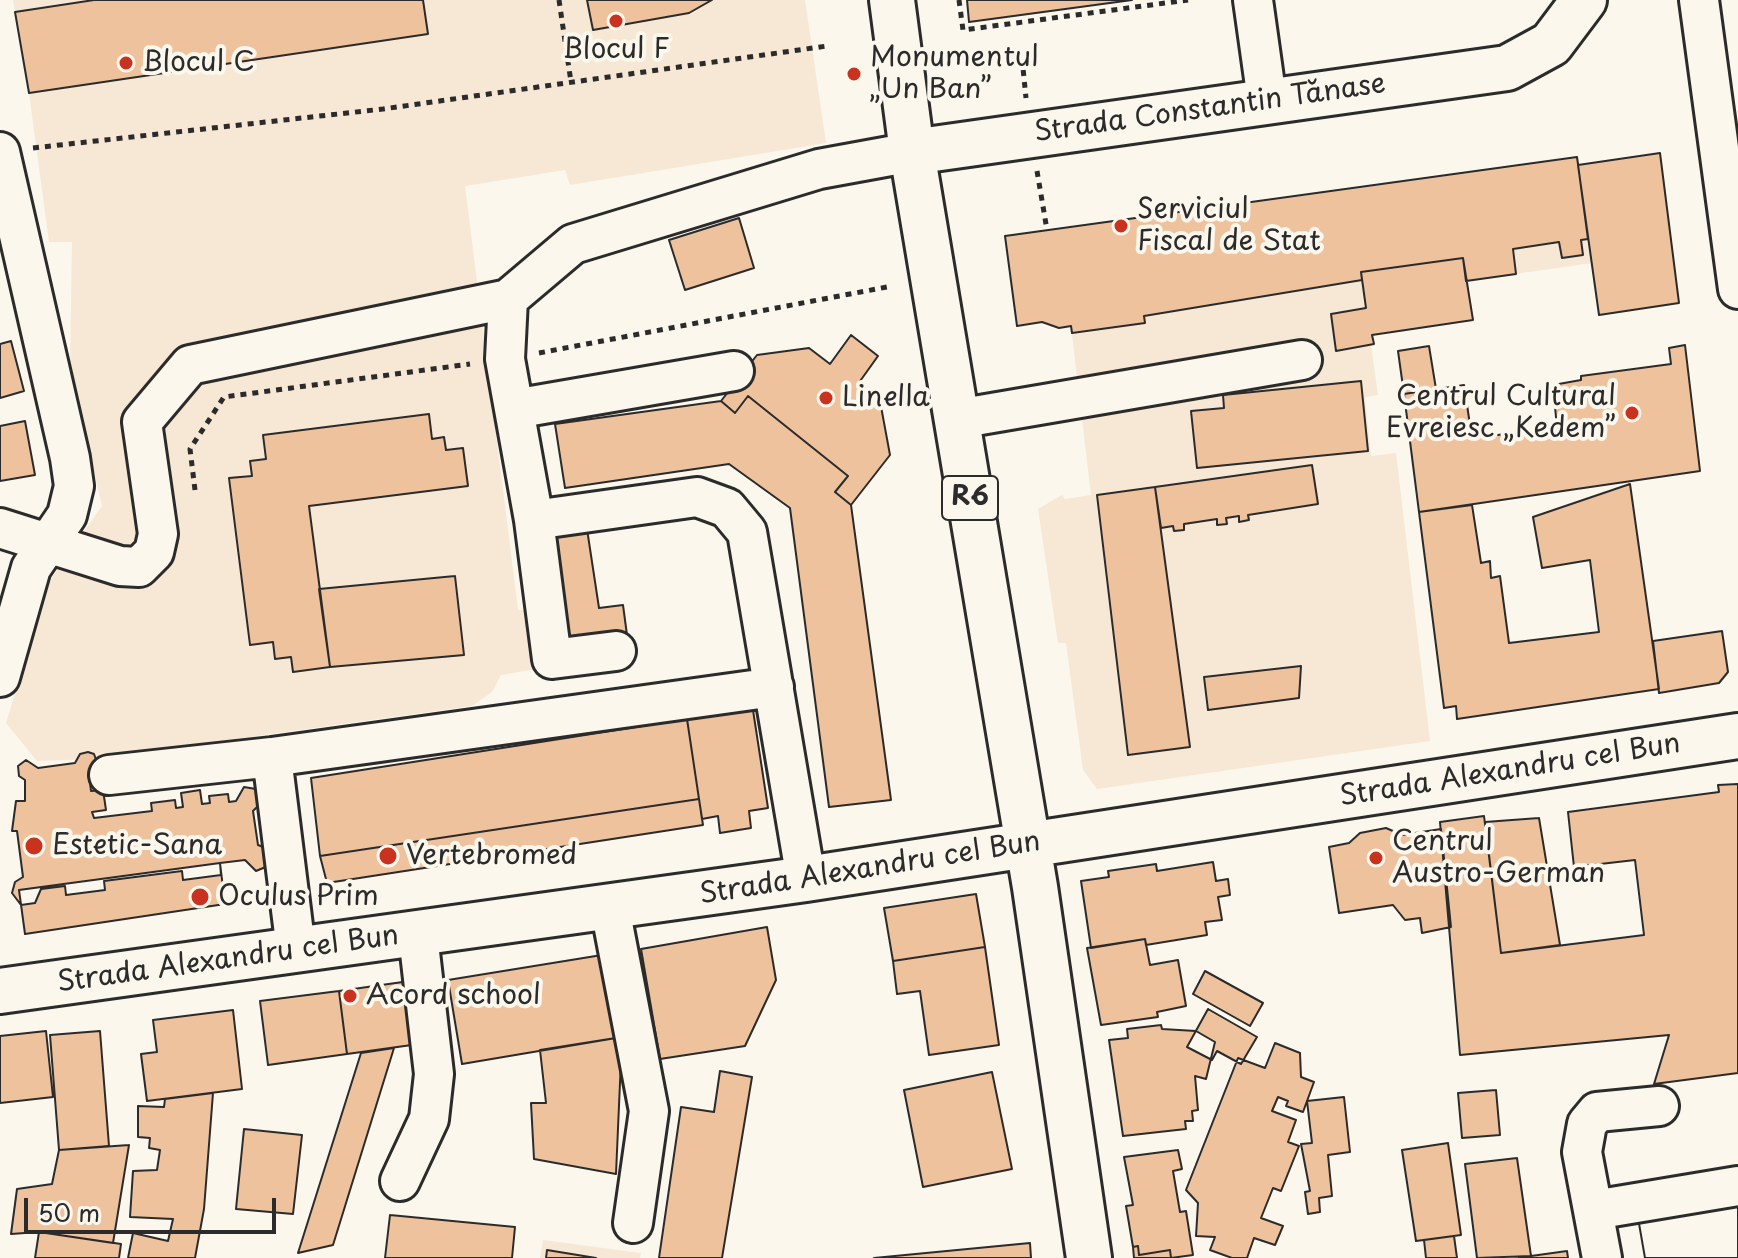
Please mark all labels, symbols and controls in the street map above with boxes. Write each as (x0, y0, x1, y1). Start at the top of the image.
marker: Blocul F (607, 12, 625, 30)
place label: Blocul F (562, 33, 670, 67)
place label: Monumentul „Un Ban” (870, 41, 1038, 107)
place label: Blocul C (142, 46, 255, 80)
marker: Blocul C (117, 54, 135, 72)
marker: Monumentul „Un Ban” (845, 65, 863, 83)
street label: Strada Constantin Tănase (1032, 68, 1388, 150)
place label: Serviciul Fiscal de Stat (1137, 193, 1321, 259)
marker: Serviciul Fiscal de Stat (1112, 217, 1130, 235)
place label: Centrul Cultural Evreiesc „Kedem” (1386, 380, 1616, 446)
place label: Linella (842, 381, 930, 415)
marker: Linella (817, 389, 835, 407)
marker: Centrul Cultural Evreiesc „Kedem” (1623, 404, 1641, 422)
road number: R6 (942, 476, 998, 520)
street label: Strada Alexandru cel Bun (1337, 727, 1683, 815)
street label: Strada Alexandru cel Bun (697, 825, 1043, 913)
place label: Centrul Austro-German (1392, 825, 1605, 891)
place label: Estetic-Sana (52, 829, 222, 863)
marker: Estetic-Sana (23, 835, 45, 857)
place label: Vertebromed (406, 839, 577, 873)
marker: Vertebromed (377, 845, 399, 867)
marker: Centrul Austro-German (1367, 849, 1385, 867)
place label: Oculus Prim (218, 880, 379, 914)
marker: Oculus Prim (189, 886, 211, 908)
street label: Strada Alexandru cel Bun (55, 919, 401, 1001)
place label: Acord school (366, 979, 541, 1013)
marker: Acord school (341, 987, 359, 1005)
scale bar (28, 1182, 280, 1232)
text: 50 m (38, 1194, 100, 1230)

